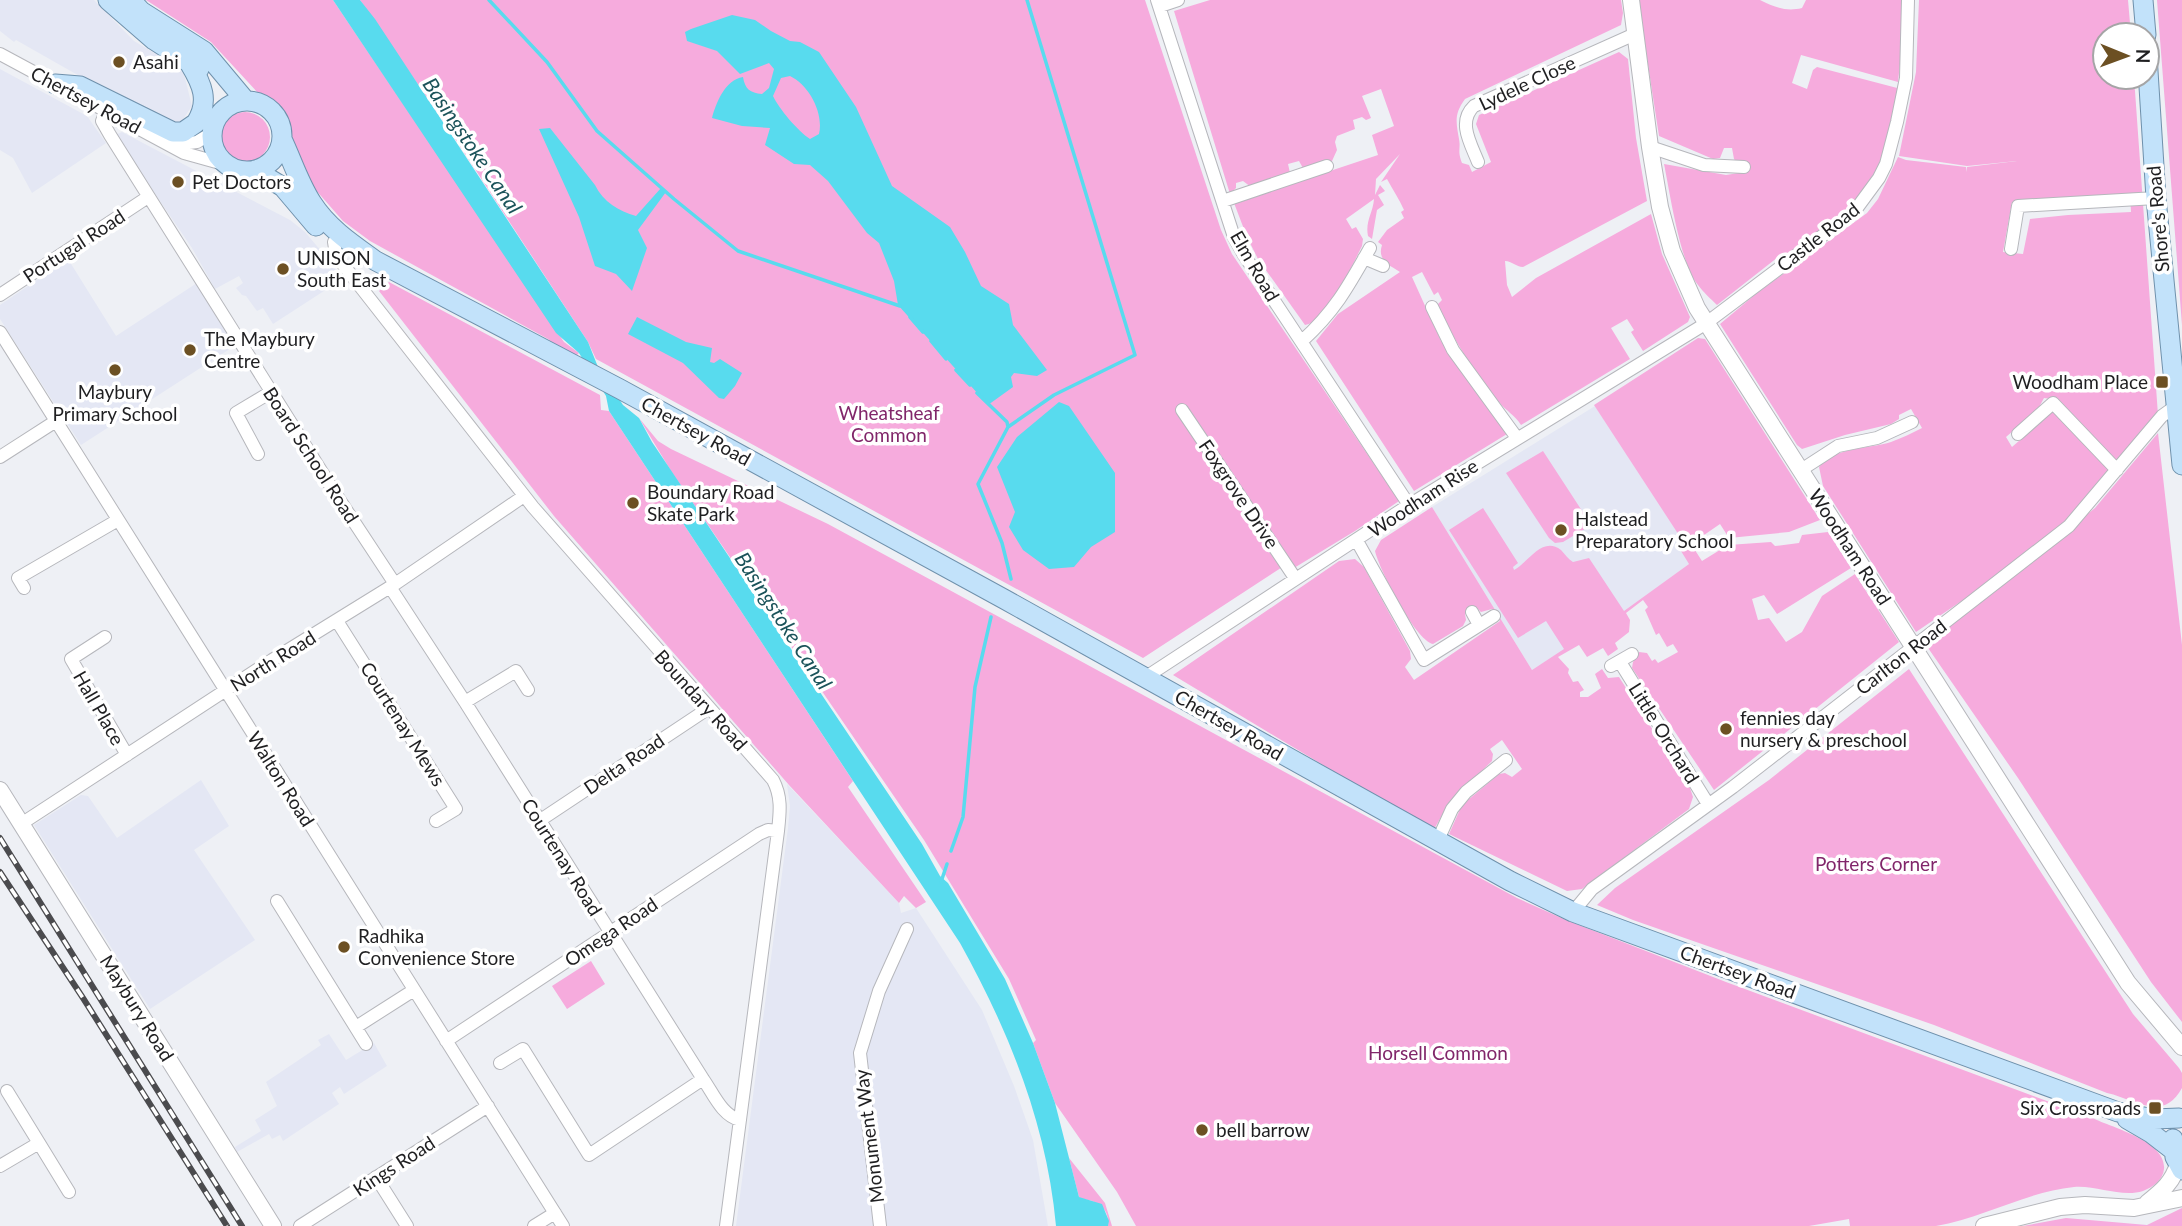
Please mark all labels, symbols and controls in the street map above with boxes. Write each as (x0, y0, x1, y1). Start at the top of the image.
north arrow (2091, 21, 2161, 91)
text: N (2132, 49, 2155, 64)
place label: Asahi (133, 50, 179, 73)
street label: Lydele Close (1475, 50, 1579, 115)
marker: Asahi (111, 54, 127, 70)
street label: Chertsey Road (27, 61, 145, 138)
water label: Basingstoke Canal (418, 72, 528, 218)
street label: Shore's Road (2141, 165, 2174, 273)
place label: Pet Doctors (192, 170, 291, 193)
marker: Pet Doctors (170, 174, 186, 190)
street label: Castle Road (1772, 197, 1864, 276)
street label: Portugal Road (18, 204, 129, 287)
street label: Elm Road (1226, 226, 1285, 305)
place label: UNISON South East (297, 246, 386, 291)
marker: UNISON South East (275, 261, 291, 277)
place label: The Maybury Centre (204, 327, 315, 372)
marker: The Maybury Centre (182, 342, 198, 358)
marker: Maybury Primary School (107, 362, 123, 378)
place label: Woodham Place (2012, 370, 2148, 393)
marker: Woodham Place (2154, 374, 2170, 390)
place label: Maybury Primary School (53, 380, 177, 425)
street label: Board School Road (259, 382, 364, 527)
street label: Chertsey Road (638, 391, 755, 470)
park label: Wheatsheaf Common (838, 401, 940, 446)
street label: Foxgrove Drive (1195, 435, 1284, 553)
street label: Woodham Rise (1364, 454, 1482, 542)
place label: Boundary Road Skate Park (647, 480, 774, 525)
street label: Woodham Road (1804, 484, 1896, 609)
marker: Boundary Road Skate Park (625, 495, 641, 511)
place label: Halstead Preparatory School (1575, 507, 1734, 552)
marker: Halstead Preparatory School (1553, 522, 1569, 538)
water label: Basingstoke Canal (731, 547, 838, 694)
street label: Carlton Road (1851, 614, 1951, 699)
street label: North Road (226, 625, 320, 696)
street label: Boundary Road (650, 645, 753, 755)
street label: Courtenay Mews (356, 657, 451, 790)
street label: Hall Place (69, 667, 130, 749)
street label: Little Orchard (1624, 678, 1705, 787)
street label: Chertsey Road (1171, 684, 1288, 765)
place label: fennies day nursery & preschool (1740, 706, 1907, 751)
marker: fennies day nursery & preschool (1718, 721, 1734, 737)
street label: Walton Road (243, 727, 320, 830)
street label: Delta Road (579, 728, 668, 799)
street label: Courtenay Road (517, 794, 608, 920)
park label: Potters Corner (1815, 852, 1937, 875)
street label: Omega Road (560, 892, 662, 971)
place label: Radhika Convenience Store (358, 924, 515, 969)
marker: Radhika Convenience Store (336, 939, 352, 955)
street label: Chertsey Road (1677, 940, 1799, 1003)
street label: Maybury Road (96, 950, 179, 1065)
park label: Horsell Common (1368, 1041, 1508, 1064)
street label: Monument Way (849, 1068, 888, 1204)
place label: Six Crossroads (2020, 1096, 2141, 1119)
marker: Six Crossroads (2147, 1100, 2163, 1116)
place label: bell barrow (1216, 1118, 1310, 1141)
marker: bell barrow (1194, 1122, 1210, 1138)
street label: Kings Road (349, 1131, 439, 1201)

